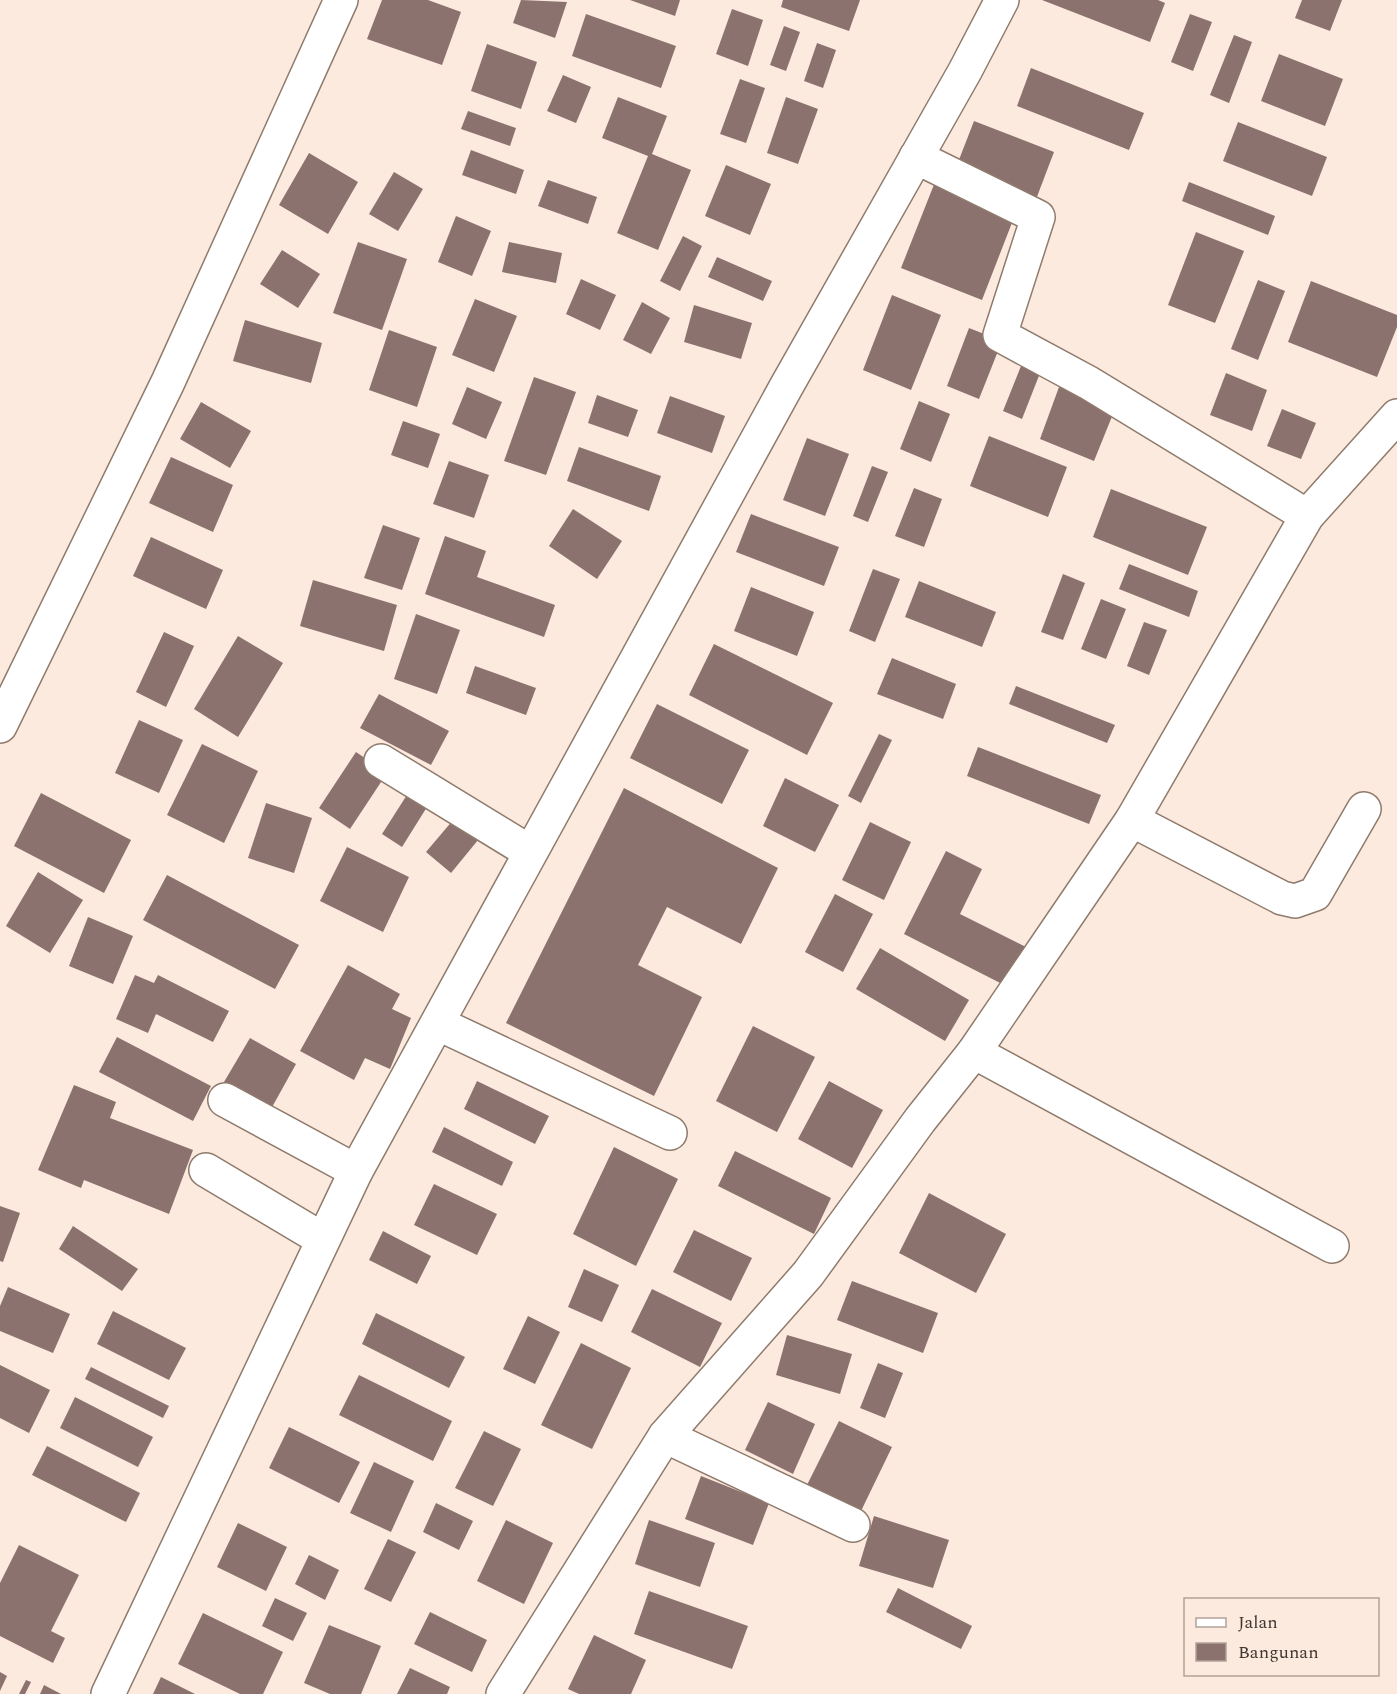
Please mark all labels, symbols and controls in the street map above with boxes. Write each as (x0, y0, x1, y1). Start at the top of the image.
legend (1184, 1598, 1379, 1676)
text: Jalan (1238, 1609, 1278, 1636)
text: Bangunan (1238, 1639, 1319, 1666)

